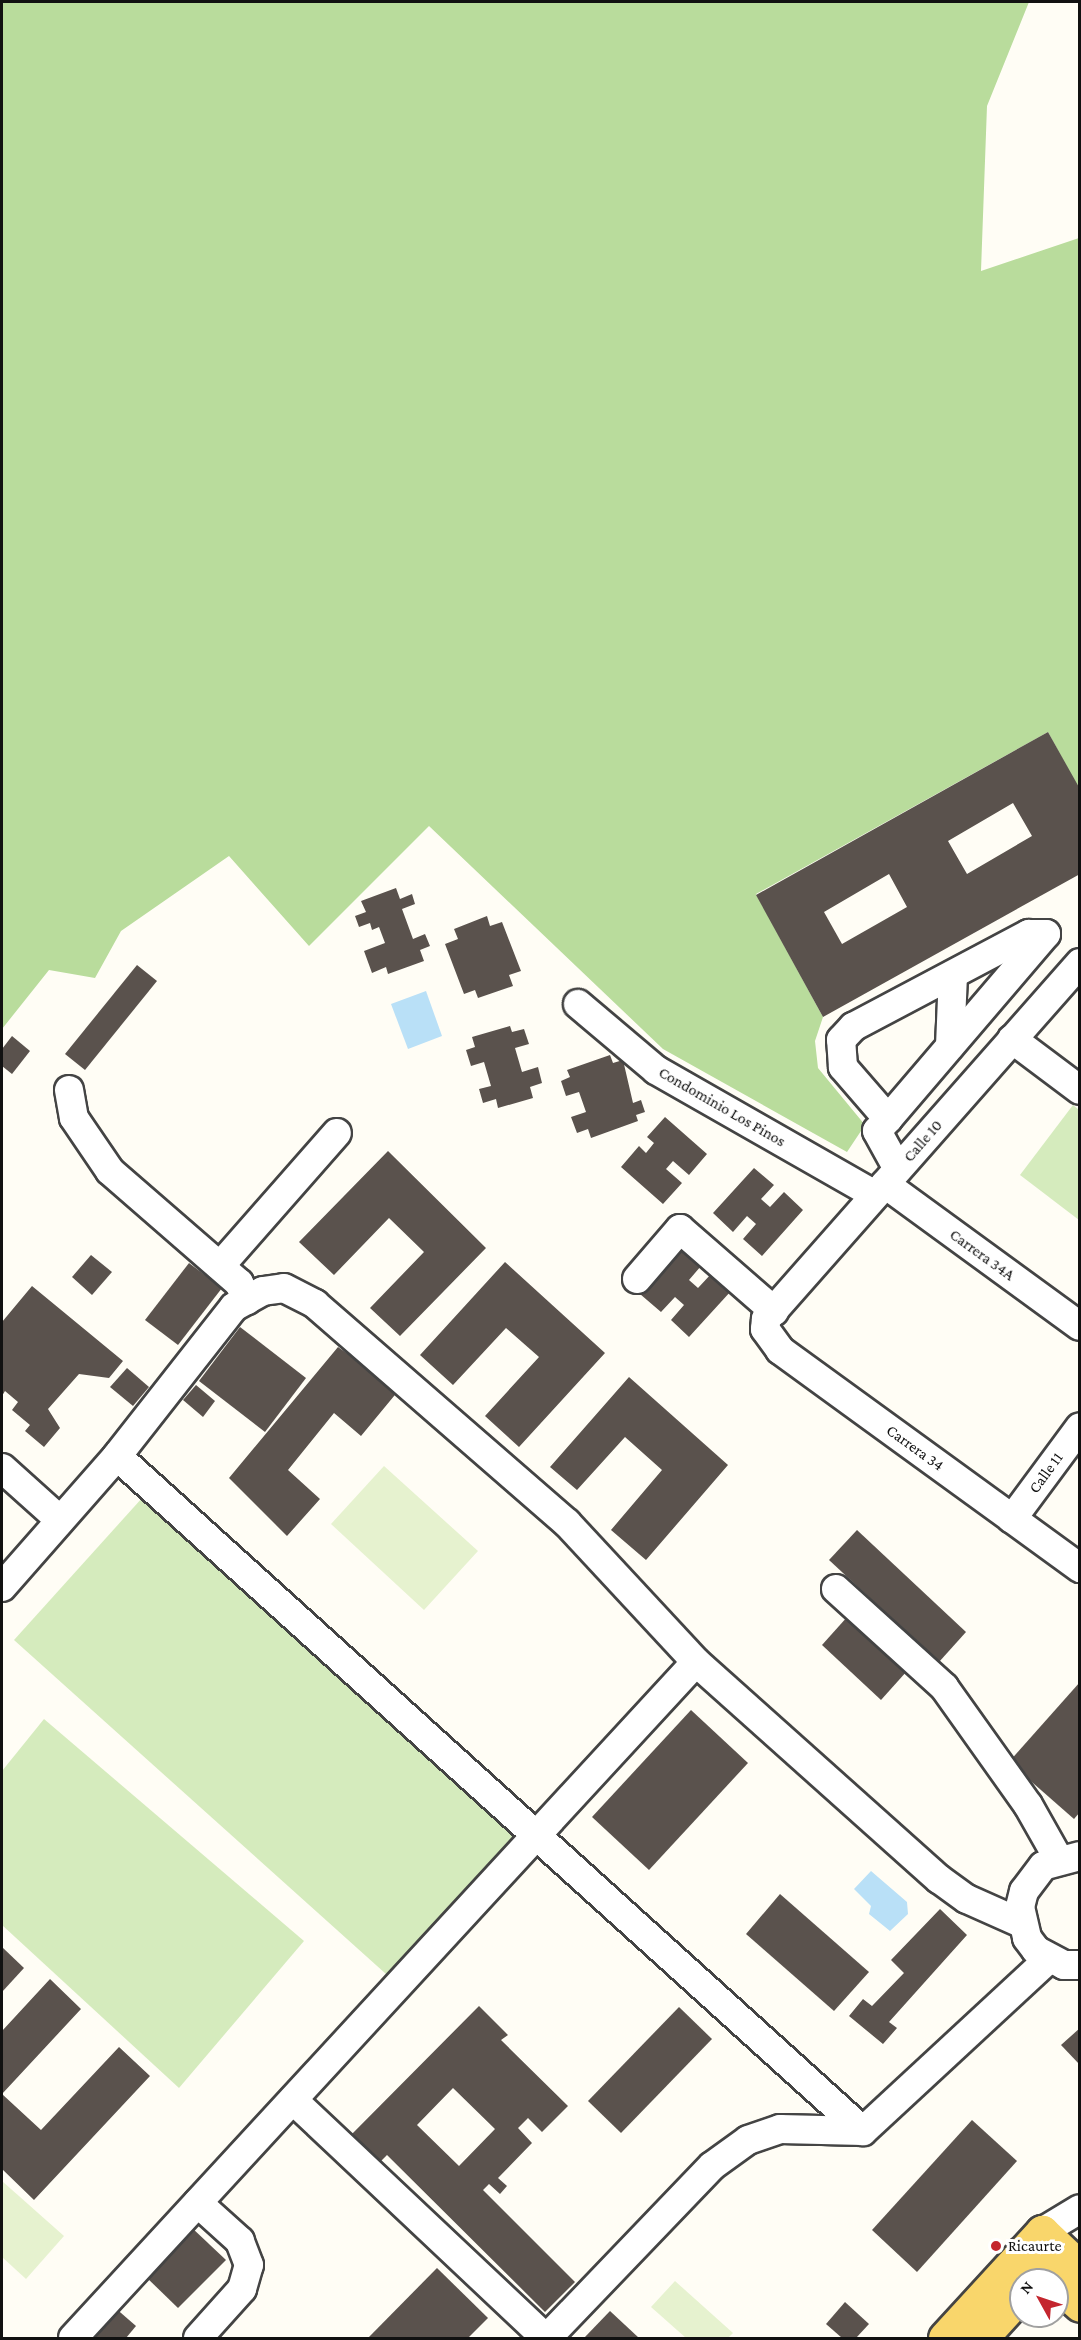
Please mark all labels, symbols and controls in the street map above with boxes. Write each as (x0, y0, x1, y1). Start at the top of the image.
street label: Condominio Los Pinos (655, 1063, 789, 1151)
street label: Calle 10 (899, 1116, 947, 1166)
street label: Carrera 34A (946, 1225, 1018, 1285)
street label: Carrera 34 (883, 1421, 947, 1475)
street label: Calle 11 (1025, 1449, 1067, 1497)
place label: Ricaurte (1008, 2236, 1061, 2256)
marker: Ricaurte (989, 2239, 1003, 2253)
north arrow (1009, 2268, 1069, 2328)
text: N (1016, 2278, 1036, 2297)

